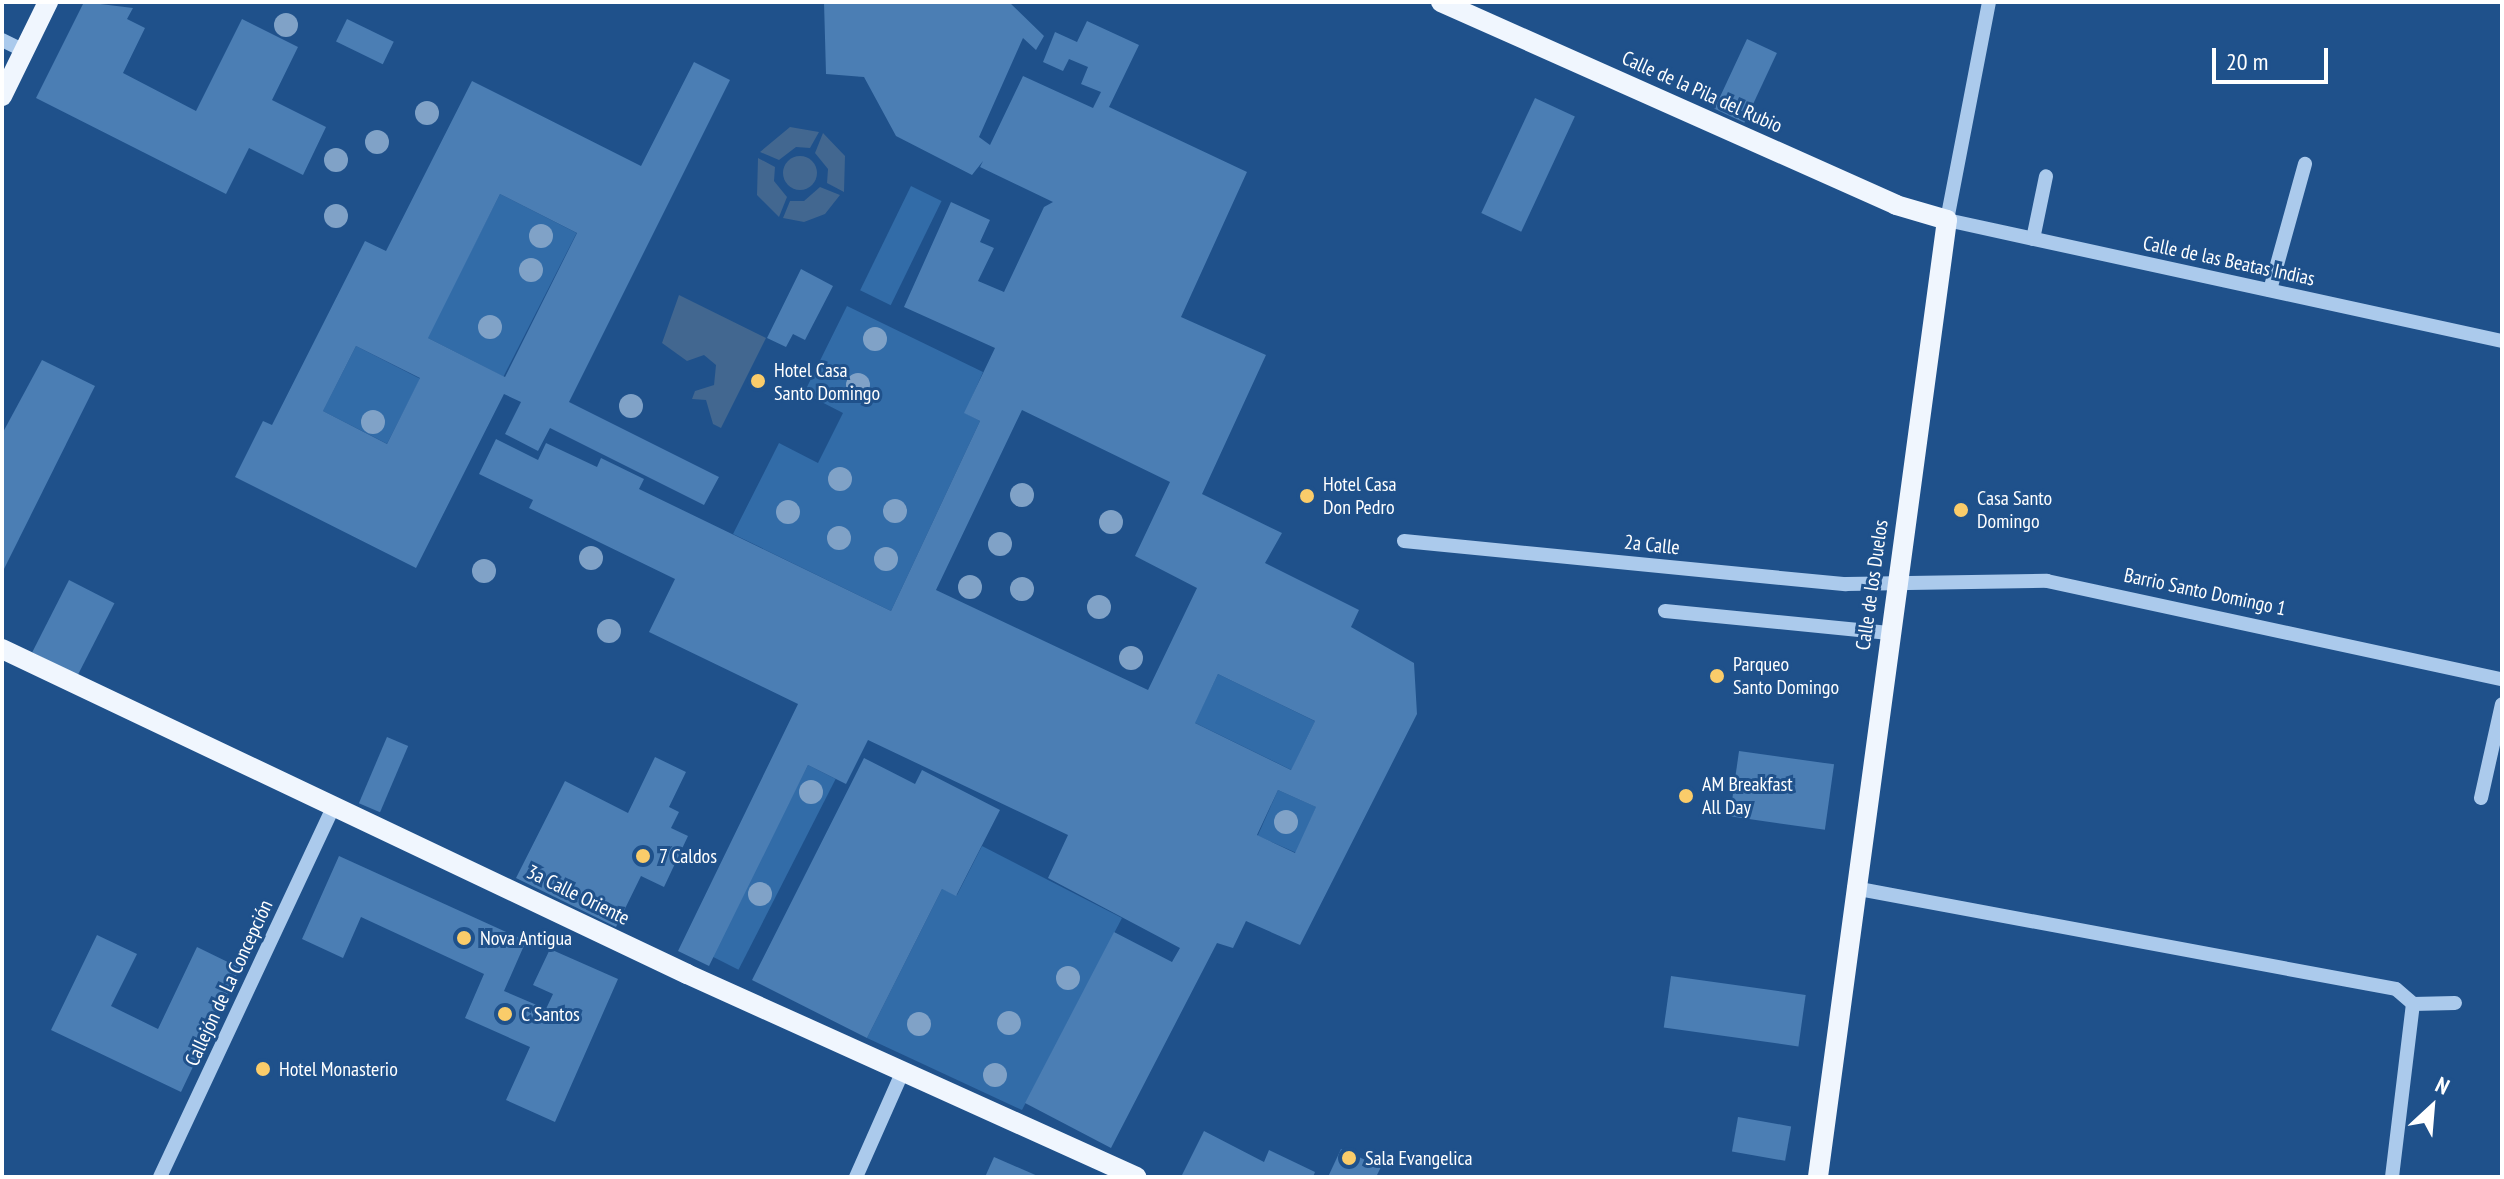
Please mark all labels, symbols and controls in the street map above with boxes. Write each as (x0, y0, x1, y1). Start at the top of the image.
scale bar (2216, 32, 2332, 82)
street label: Calle de la Pila del Rubio (1618, 46, 1786, 138)
text: 20 m (2226, 46, 2268, 77)
street label: Calle de las Beatas Indias (2141, 231, 2317, 291)
place label: Hotel Casa Santo Domingo (774, 358, 880, 405)
marker: Hotel Casa Santo Domingo (749, 372, 767, 390)
place label: Hotel Casa Don Pedro (1323, 472, 1397, 519)
place label: Casa Santo Domingo (1977, 486, 2052, 533)
marker: Hotel Casa Don Pedro (1298, 487, 1316, 505)
marker: Casa Santo Domingo (1952, 501, 1970, 519)
street label: Calle de los Duelos (1851, 518, 1893, 652)
street label: 2a Calle (1623, 530, 1681, 560)
street label: Barrio Santo Domingo 1 (2122, 563, 2288, 621)
place label: Parqueo Santo Domingo (1733, 652, 1839, 699)
marker: Parqueo Santo Domingo (1708, 667, 1726, 685)
place label: AM Breakfast All Day (1702, 772, 1793, 819)
marker: AM Breakfast All Day (1677, 787, 1695, 805)
place label: 7 Caldos (659, 844, 718, 868)
marker: 7 Caldos (634, 847, 652, 865)
street label: 3a Calle Oriente (523, 860, 633, 930)
street label: Callejón de La Concepción (180, 896, 278, 1070)
place label: Nova Antigua (480, 926, 573, 950)
marker: Nova Antigua (455, 929, 473, 947)
place label: C Santos (521, 1002, 580, 1026)
marker: C Santos (496, 1005, 514, 1023)
place label: Hotel Monasterio (279, 1057, 398, 1081)
marker: Hotel Monasterio (254, 1060, 272, 1078)
north arrow (2392, 1067, 2472, 1147)
text: N (2431, 1070, 2454, 1101)
place label: Sala Evangelica (1365, 1146, 1473, 1170)
marker: Sala Evangelica (1340, 1149, 1358, 1167)

